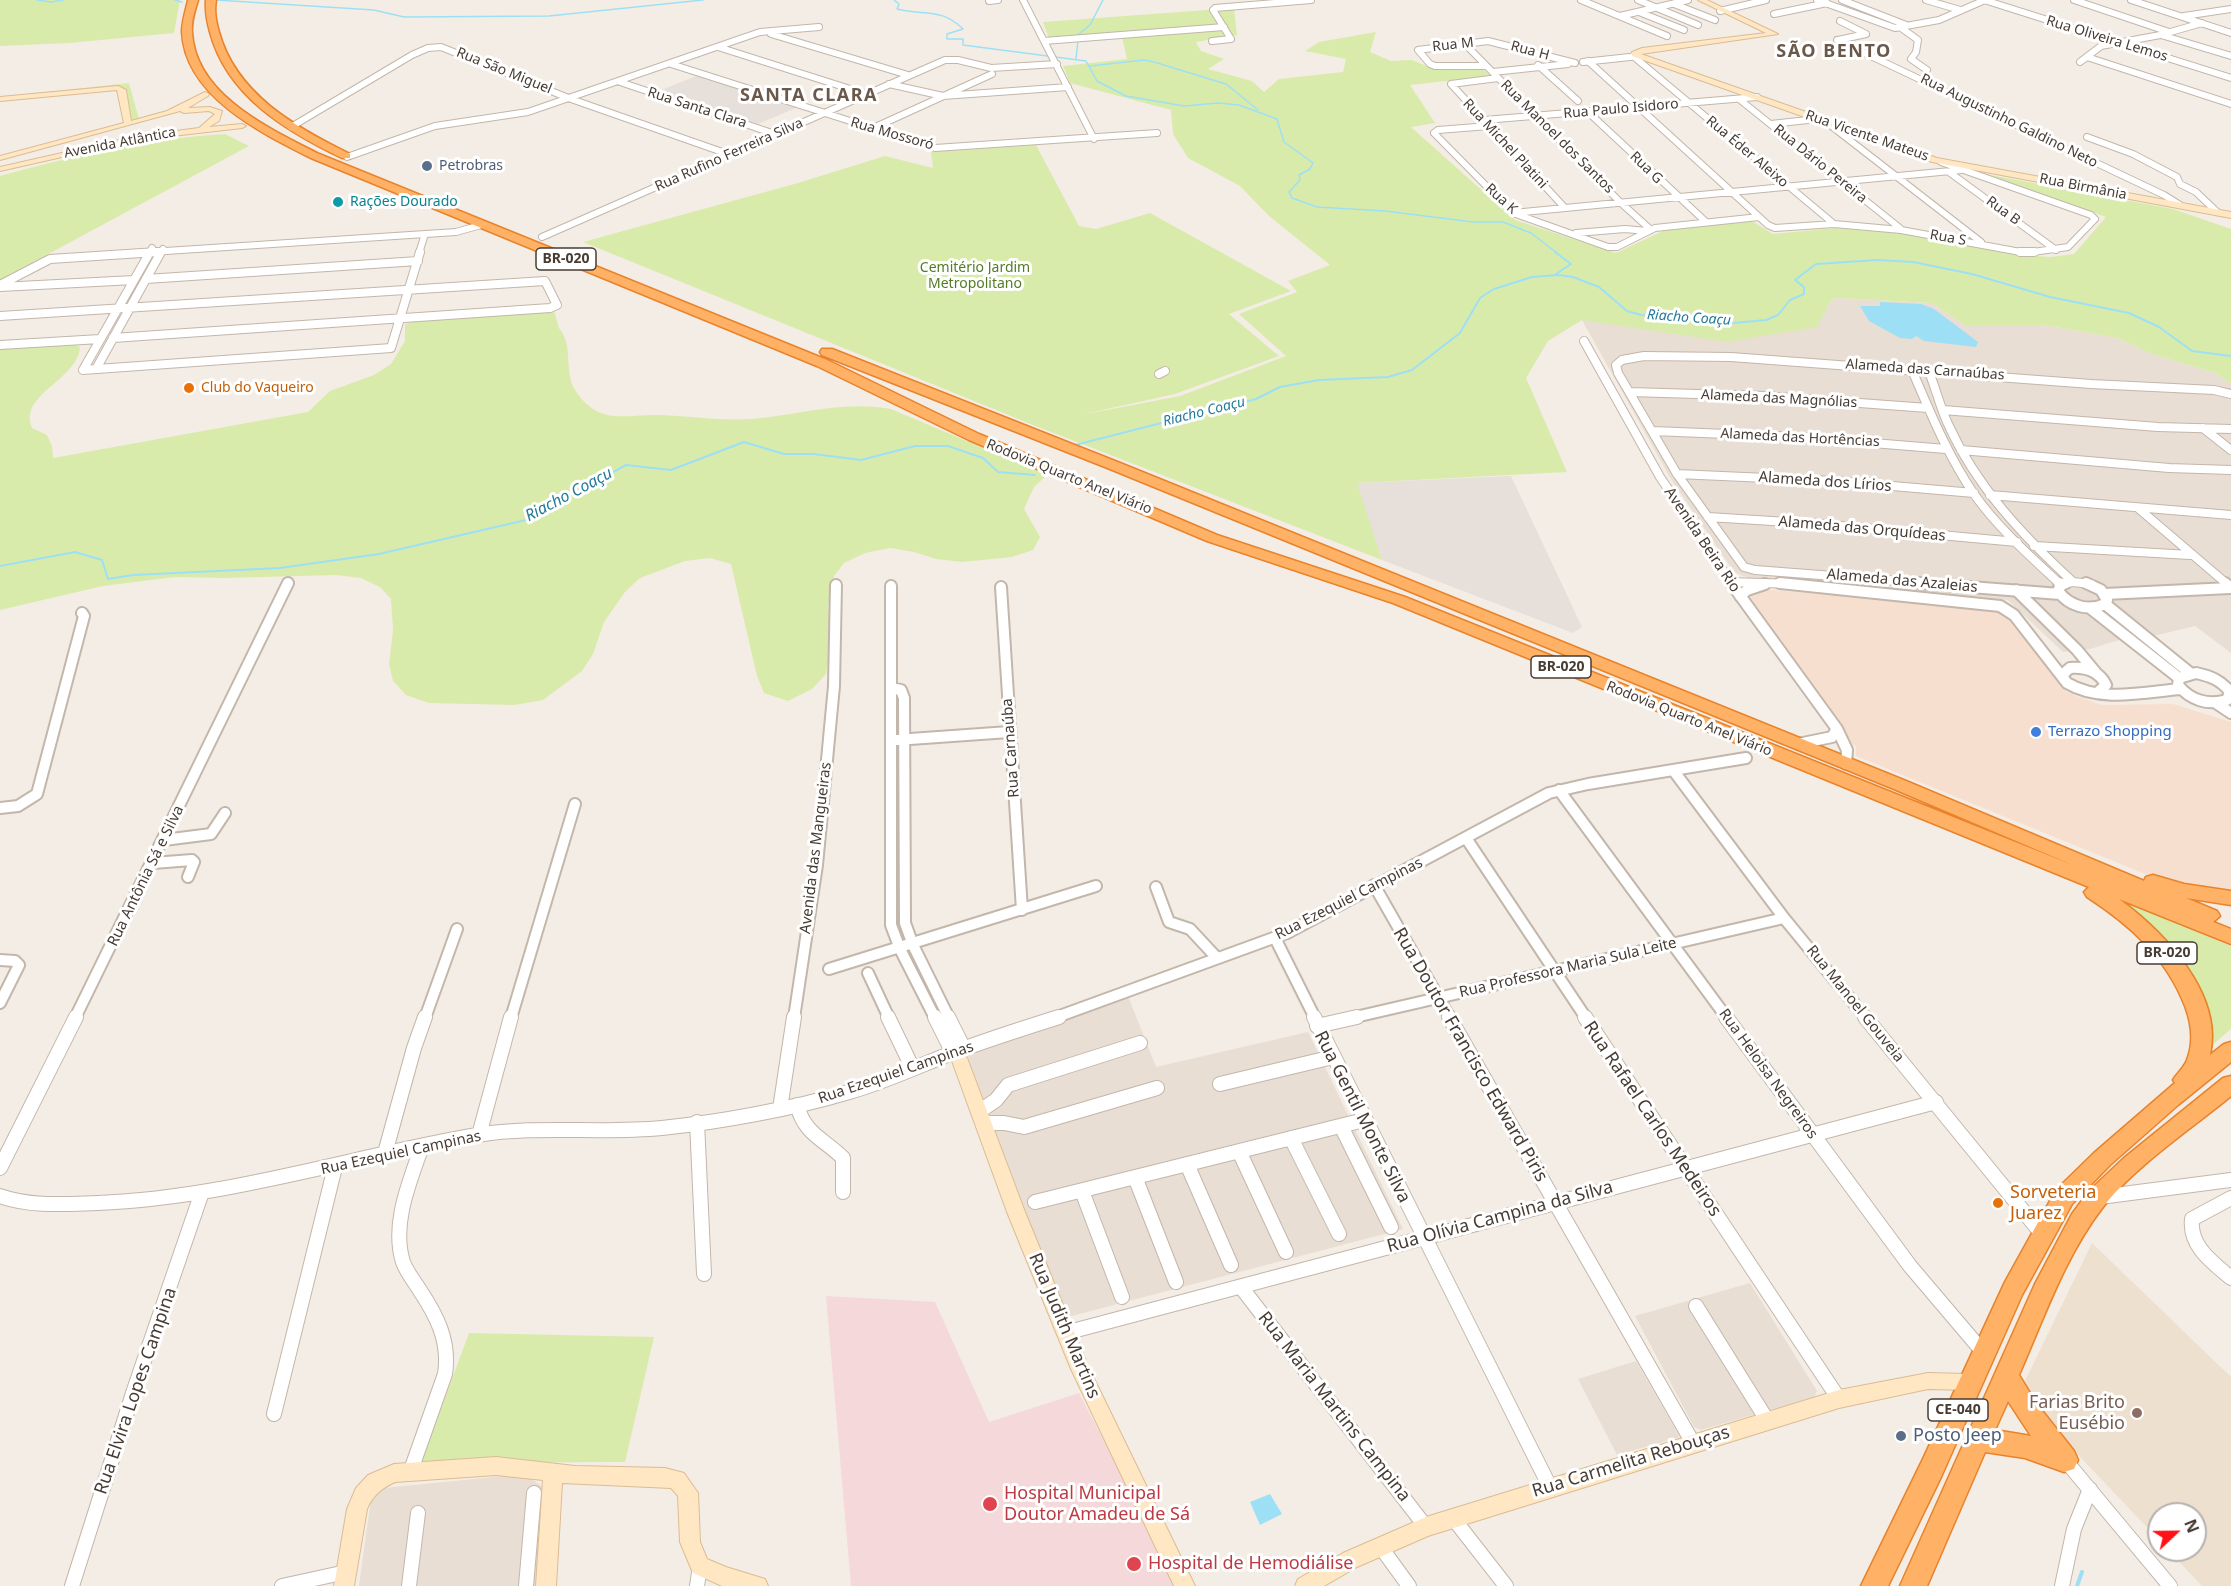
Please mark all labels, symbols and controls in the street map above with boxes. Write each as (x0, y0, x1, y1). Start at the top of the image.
street label: Rua Oliveira Lemos (2044, 13, 2170, 65)
street label: Rua M (1431, 34, 1475, 56)
street label: Rua H (1509, 38, 1551, 64)
district label: SÃO BENTO (1776, 41, 1892, 63)
street label: Rua São Miguel (454, 44, 554, 98)
street label: Rua Augustinho Galdino Neto (1918, 71, 2100, 171)
street label: Rua Manoel dos Santos (1497, 77, 1617, 197)
street label: Rua Santa Clara (645, 84, 749, 132)
district label: SANTA CLARA (740, 85, 878, 107)
street label: Rua Michel Platini (1459, 96, 1551, 192)
street label: Rua Paulo Isidoro (1563, 96, 1679, 122)
street label: Rua Vicente Mateus (1803, 107, 1931, 165)
street label: Rua Éder Aleixo (1702, 113, 1792, 191)
street label: Rua Mossoró (848, 114, 936, 154)
street label: Rua Rufino Ferreira Silva (652, 115, 806, 195)
street label: Rua Dário Pereira (1770, 121, 1870, 207)
street label: Avenida Atlântica (63, 124, 177, 162)
street label: Rua G (1626, 148, 1666, 188)
place label: Petrobras (439, 158, 503, 174)
marker: Petrobras (420, 159, 434, 173)
street label: Rua Birmânia (2038, 170, 2128, 204)
street label: Rua K (1481, 180, 1521, 218)
street label: Rua B (1983, 193, 2023, 229)
place label: Rações Dourado (350, 194, 458, 210)
marker: Rações Dourado (331, 195, 345, 209)
street label: Rua S (1929, 227, 1967, 249)
road number: BR-020 (536, 248, 596, 270)
park label: Cemitério Jardim Metropolitano (920, 260, 1030, 292)
water label: Riacho Coaçu (1646, 307, 1732, 329)
street label: Alameda das Carnaúbas (1845, 356, 2005, 384)
place label: Club do Vaqueiro (201, 380, 314, 396)
marker: Club do Vaqueiro (182, 381, 196, 395)
street label: Alameda das Magnólias (1700, 387, 1858, 411)
water label: Riacho Coaçu (1161, 394, 1247, 430)
street label: Alameda das Hortências (1720, 425, 1880, 451)
street label: Rodovia Quarto Anel Viário (984, 436, 1154, 518)
water label: Riacho Coaçu (522, 464, 616, 526)
street label: Alameda dos Lírios (1758, 468, 1892, 496)
street label: Avenida Beira Rio (1660, 484, 1744, 596)
street label: Alameda das Orquídeas (1778, 513, 1946, 545)
street label: Alameda das Azaleias (1826, 565, 1978, 597)
road number: BR-020 (1531, 656, 1591, 678)
street label: Rodovia Quarto Anel Viário (1604, 678, 1774, 760)
street label: Rua Carnaúba (999, 698, 1023, 798)
place label: Terrazo Shopping (2048, 723, 2172, 741)
marker: Terrazo Shopping (2029, 725, 2043, 739)
street label: Avenida das Mangueiras (797, 761, 835, 935)
street label: Rua Antônia Sá e Silva (104, 803, 188, 949)
street label: Rua Ezequiel Campinas (1272, 854, 1426, 944)
street label: Rua Doutor Francisco Edward Piris (1388, 924, 1552, 1186)
street label: Rua Professora Maria Sula Leite (1458, 934, 1678, 1002)
street label: Rua Manoel Gouveia (1802, 942, 1908, 1066)
road number: BR-020 (2137, 942, 2197, 964)
street label: Rua Heloisa Negreiros (1715, 1005, 1821, 1143)
street label: Rua Rafael Carlos Medeiros (1579, 1017, 1725, 1221)
street label: Rua Gentil Monte Silva (1309, 1027, 1415, 1207)
street label: Rua Ezequiel Campinas (816, 1038, 976, 1108)
street label: Rua Ezequiel Campinas (319, 1127, 483, 1179)
street label: Rua Olívia Campina da Silva (1385, 1176, 1615, 1258)
place label: Sorveteria Juarez (2010, 1182, 2096, 1224)
marker: Sorveteria Juarez (1991, 1196, 2005, 1210)
street label: Rua Judith Martins (1024, 1250, 1104, 1402)
street label: Rua Elvira Lopes Campina (90, 1285, 182, 1497)
street label: Rua Maria Martins Campina (1253, 1308, 1415, 1506)
place label: Farias Brito Eusébio (2029, 1392, 2125, 1434)
road number: CE-040 (1928, 1399, 1988, 1421)
marker: Farias Brito Eusébio (2130, 1406, 2144, 1420)
street label: Rua Carmelita Rebouças (1530, 1422, 1732, 1502)
place label: Posto Jeep (1913, 1425, 2002, 1447)
marker: Posto Jeep (1894, 1429, 1908, 1443)
place label: Hospital Municipal Doutor Amadeu de Sá (1004, 1483, 1190, 1526)
marker: Hospital Municipal Doutor Amadeu de Sá (981, 1495, 999, 1513)
north arrow (2147, 1502, 2207, 1562)
text: N (2179, 1516, 2204, 1536)
place label: Hospital de Hemodiálise (1148, 1553, 1353, 1575)
marker: Hospital de Hemodiálise (1125, 1555, 1143, 1573)

